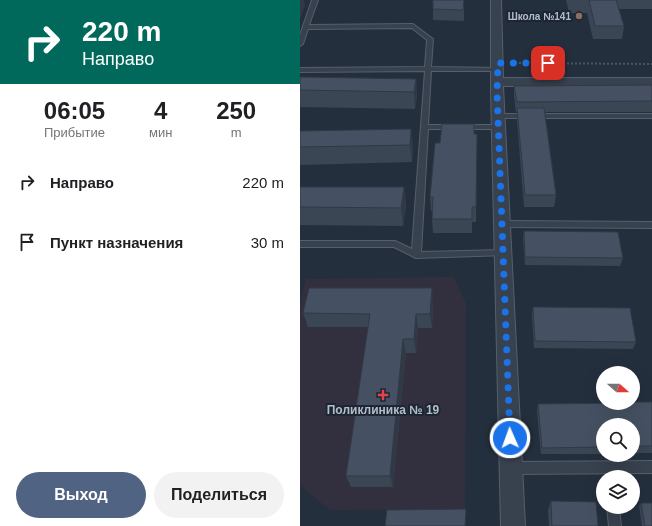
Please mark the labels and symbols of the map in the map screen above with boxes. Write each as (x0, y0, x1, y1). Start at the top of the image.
place label: Школа №141 (508, 11, 571, 22)
marker: Школа №141 (574, 11, 584, 21)
pin (531, 46, 565, 80)
north arrow (596, 366, 640, 410)
marker: Поликлиника № 19 (377, 389, 389, 401)
place label: Поликлиника № 19 (327, 403, 440, 417)
position arrow (489, 417, 531, 459)

